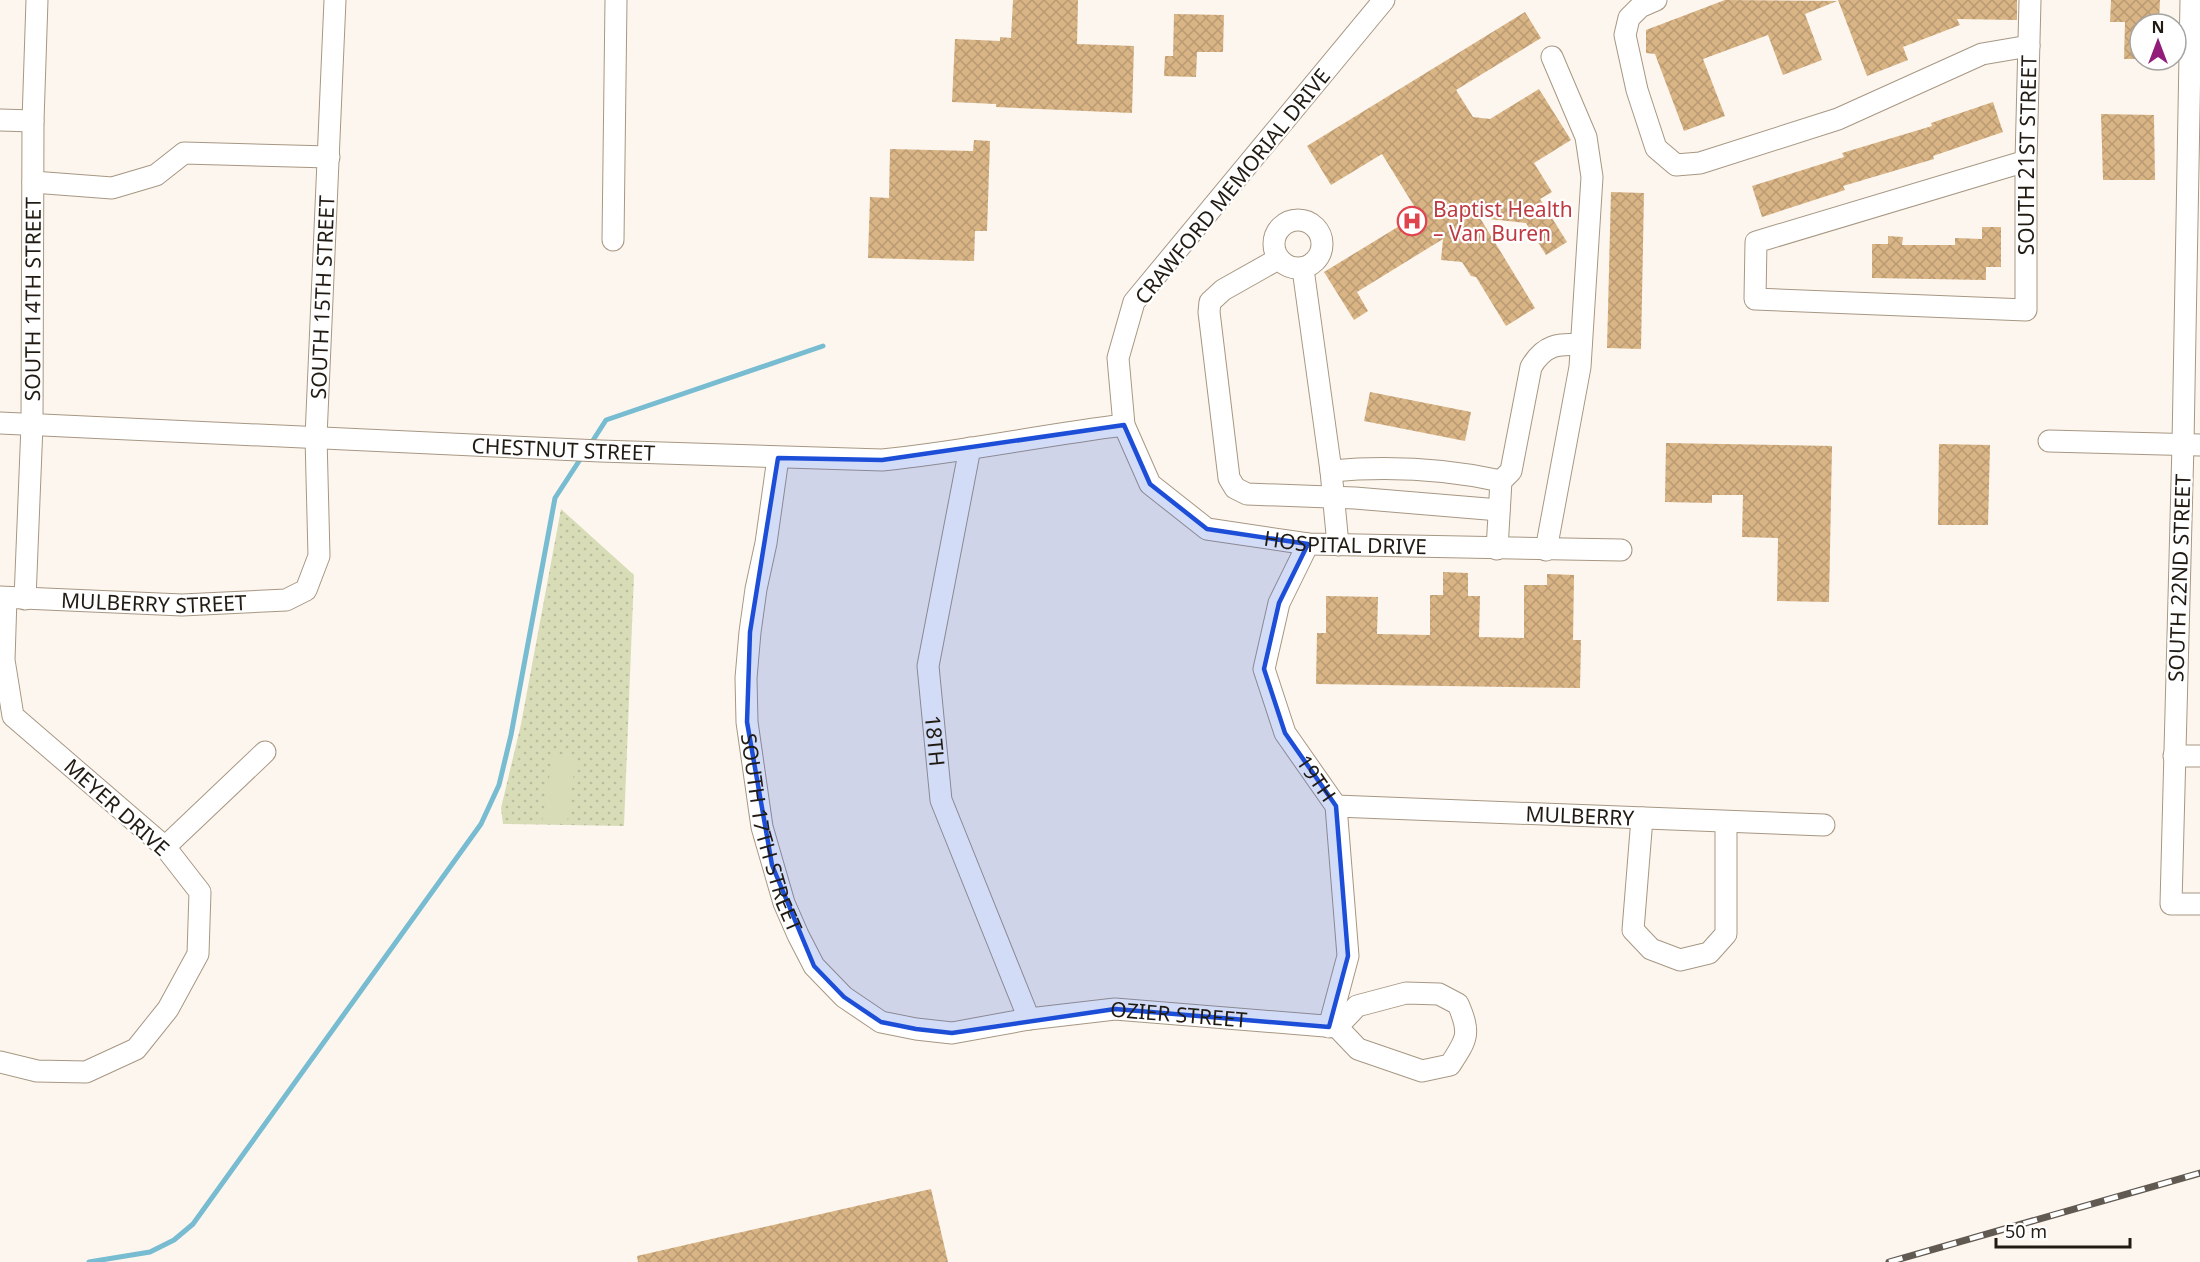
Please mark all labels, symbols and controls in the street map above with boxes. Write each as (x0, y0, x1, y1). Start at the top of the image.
north arrow (2128, 12, 2188, 72)
text: N (2151, 16, 2165, 38)
street label: SOUTH 21ST STREET (2012, 54, 2043, 255)
street label: CRAWFORD MEMORIAL DRIVE (1128, 62, 1336, 310)
street label: SOUTH 15TH STREET (304, 194, 341, 400)
place label: Baptist Health – Van Buren (1433, 195, 1573, 247)
street label: SOUTH 14TH STREET (18, 197, 47, 401)
hospital icon: Baptist Health – Van Buren (1396, 205, 1428, 237)
street label: CHESTNUT STREET (471, 431, 656, 467)
street label: SOUTH 22ND STREET (2161, 473, 2197, 682)
street label: HOSPITAL DRIVE (1262, 524, 1427, 560)
street label: MULBERRY STREET (61, 586, 248, 619)
street label: 18TH (919, 714, 952, 768)
street label: SOUTH 17TH STREET (735, 731, 809, 937)
street label: 19TH (1290, 749, 1343, 807)
street label: MEYER DRIVE (58, 752, 176, 862)
street label: MULBERRY (1525, 799, 1635, 832)
street label: OZIER STREET (1109, 995, 1248, 1034)
scale bar (1996, 1211, 2130, 1249)
text: 50 m (2005, 1219, 2047, 1243)

